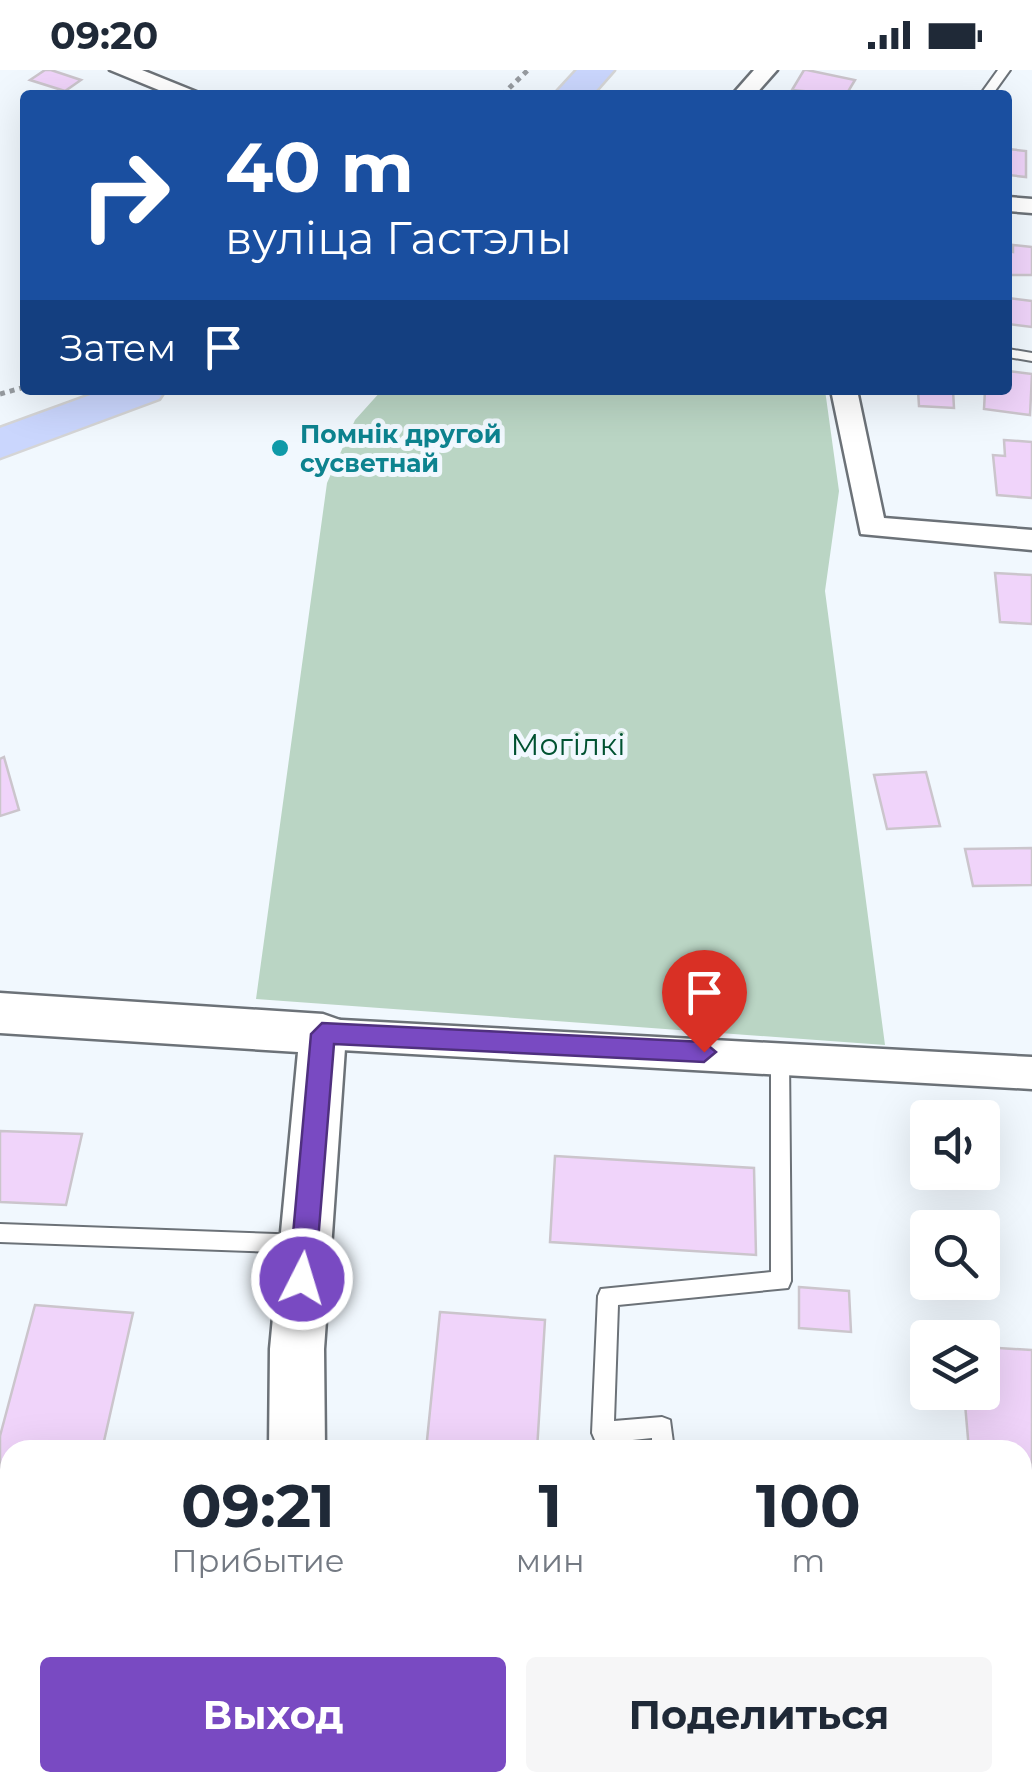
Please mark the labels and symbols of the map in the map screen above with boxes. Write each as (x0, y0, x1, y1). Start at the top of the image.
place label: Помнік другой сусветнай (300, 419, 501, 478)
marker: Помнік другой сусветнай (269, 437, 291, 459)
park label: Могілкі (511, 726, 626, 763)
pin (662, 950, 747, 1053)
position arrow (250, 1227, 354, 1331)

